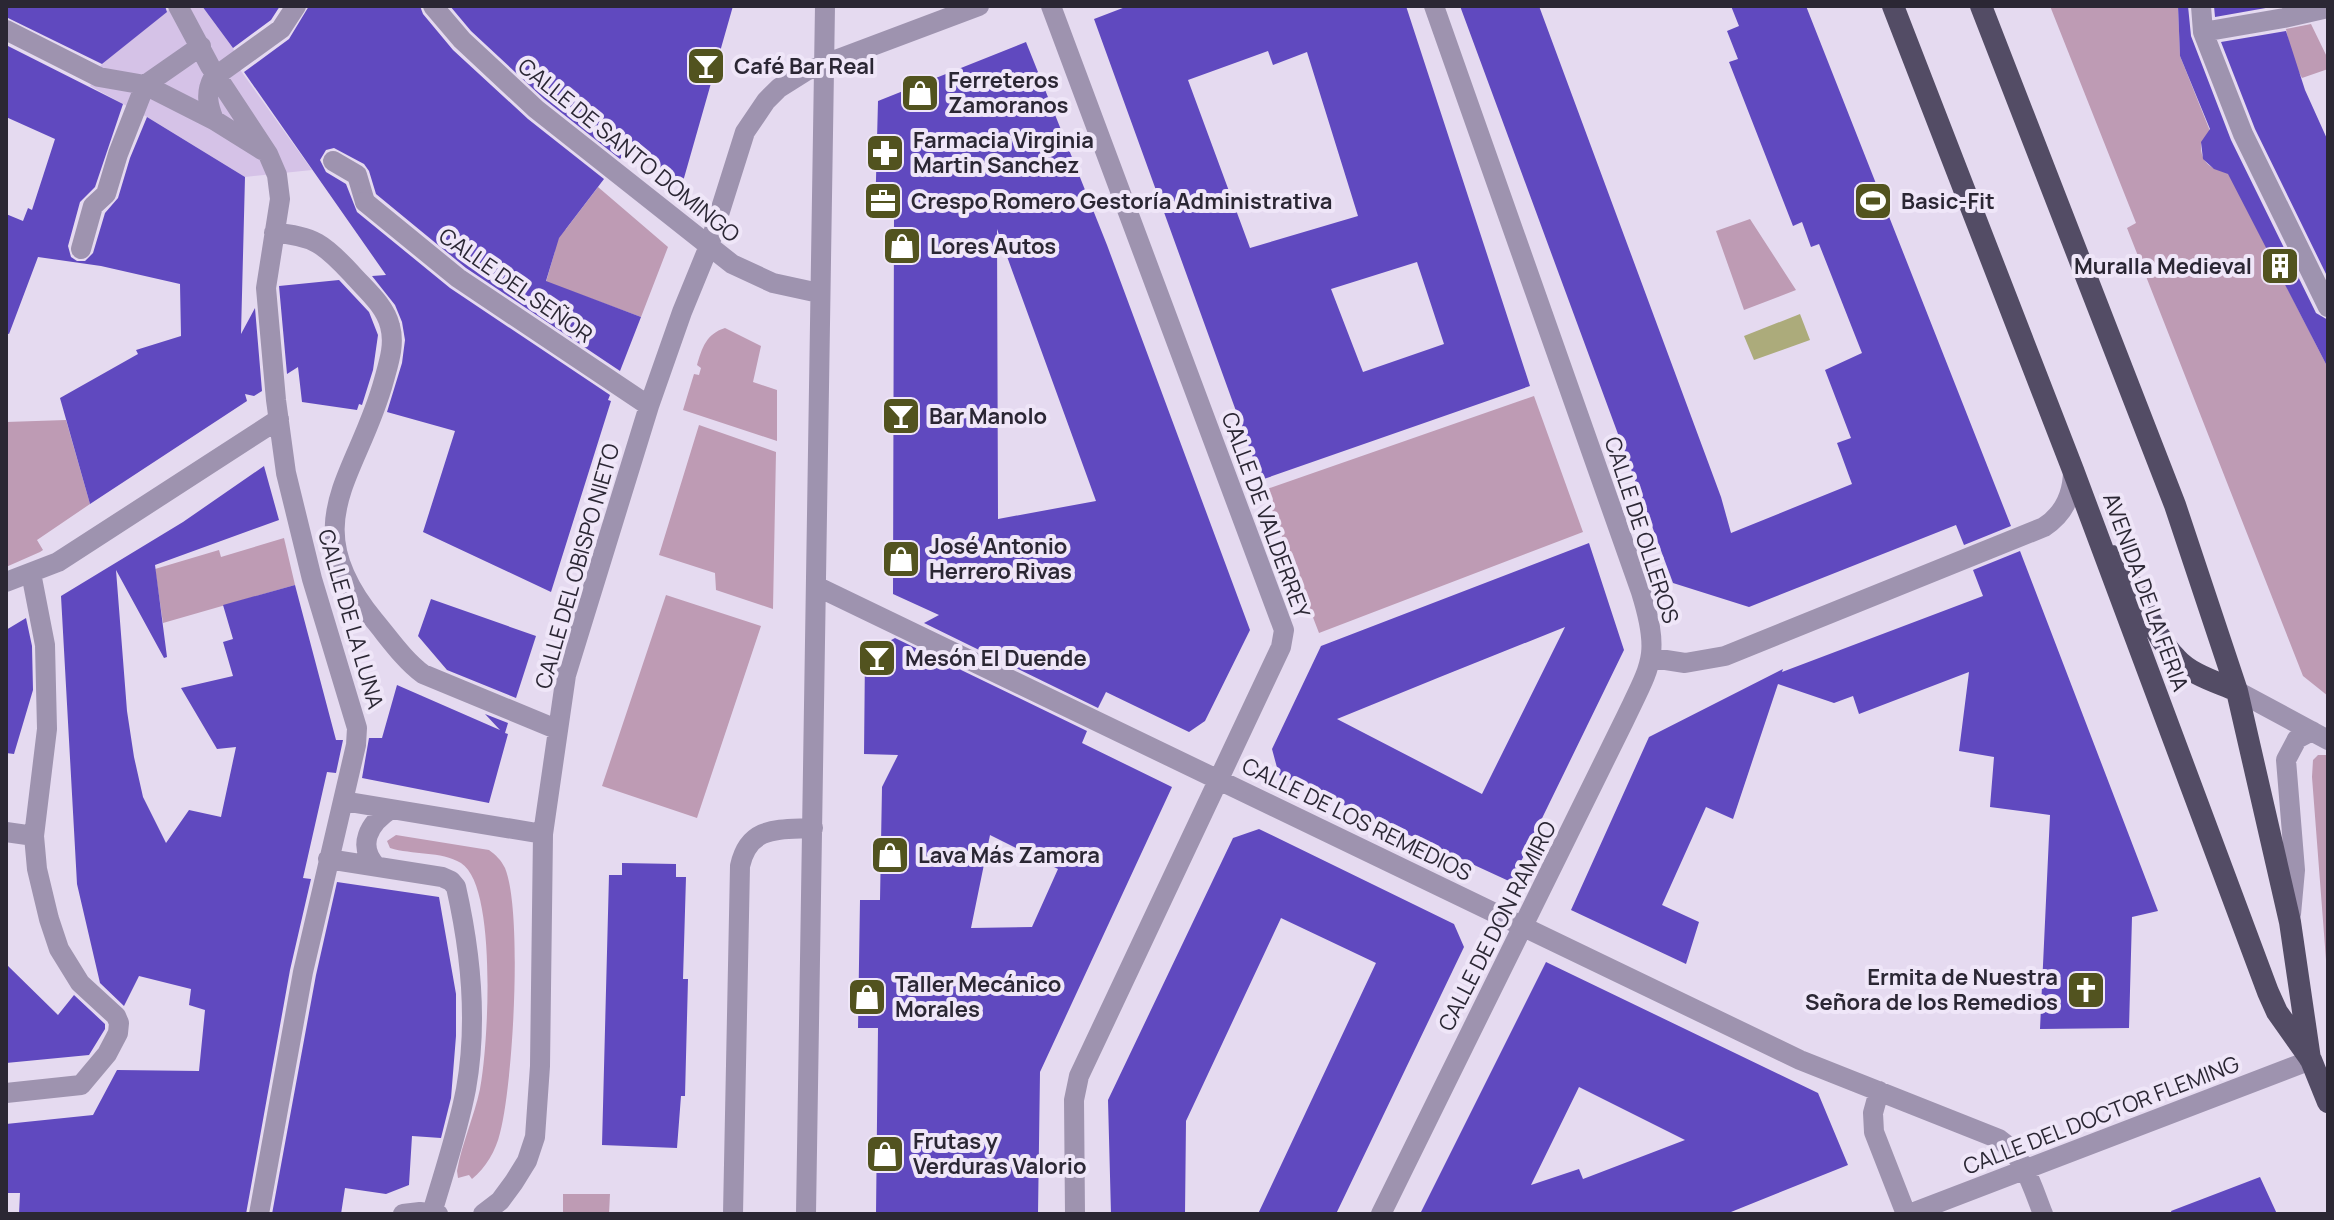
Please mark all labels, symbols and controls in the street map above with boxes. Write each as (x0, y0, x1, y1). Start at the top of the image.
bar icon: Café Bar Real (685, 45, 727, 87)
street label: CALLE DE SANTO DOMINGO (512, 51, 746, 249)
place label: Café Bar Real (734, 51, 875, 81)
place label: Ferreteros Zamoranos (948, 65, 1069, 120)
shop icon: Ferreteros Zamoranos (899, 72, 941, 114)
place label: Farmacia Virginia Martin Sanchez (913, 125, 1094, 180)
pharmacy icon: Farmacia Virginia Martin Sanchez (864, 132, 906, 174)
office icon: Crespo Romero Gestoría Administrativa (862, 180, 904, 222)
sports icon: Basic-Fit (1852, 180, 1894, 222)
place label: Crespo Romero Gestoría Administrativa (911, 186, 1333, 216)
place label: Basic-Fit (1901, 186, 1995, 216)
street label: CALLE DEL SEÑOR (433, 221, 599, 349)
shop icon: Lores Autos (881, 225, 923, 267)
place label: Lores Autos (930, 231, 1056, 261)
building icon: Muralla Medieval (2259, 245, 2301, 287)
place label: Muralla Medieval (2074, 251, 2252, 281)
bar icon: Bar Manolo (880, 395, 922, 437)
place label: Bar Manolo (929, 401, 1047, 431)
street label: CALLE DE VALDERREY (1215, 408, 1317, 623)
street label: CALLE DE OLLEROS (1598, 433, 1686, 627)
street label: CALLE DEL OBISPO NIETO (528, 440, 626, 692)
street label: AVENIDA DE LA FERIA (2096, 489, 2196, 695)
street label: CALLE DE LA LUNA (311, 526, 391, 712)
place label: José Antonio Herrero Rivas (929, 531, 1072, 586)
shop icon: José Antonio Herrero Rivas (880, 538, 922, 580)
bar icon: Mesón El Duende (856, 637, 898, 679)
place label: Mesón El Duende (905, 643, 1087, 673)
street label: CALLE DE LOS REMEDIOS (1237, 750, 1477, 888)
street label: CALLE DE DON RAMIRO (1431, 816, 1563, 1036)
shop icon: Lava Más Zamora (869, 834, 911, 876)
place label: Lava Más Zamora (918, 840, 1100, 870)
place label: Ermita de Nuestra Señora de los Remedios (1805, 962, 2058, 1017)
place label: Taller Mecánico Morales (895, 969, 1061, 1024)
church icon: Ermita de Nuestra Señora de los Remedios (2065, 969, 2107, 1011)
shop icon: Taller Mecánico Morales (846, 976, 888, 1018)
street label: CALLE DEL DOCTOR FLEMING (1959, 1048, 2243, 1182)
place label: Frutas y Verduras Valorio (913, 1126, 1086, 1181)
shop icon: Frutas y Verduras Valorio (864, 1133, 906, 1175)

